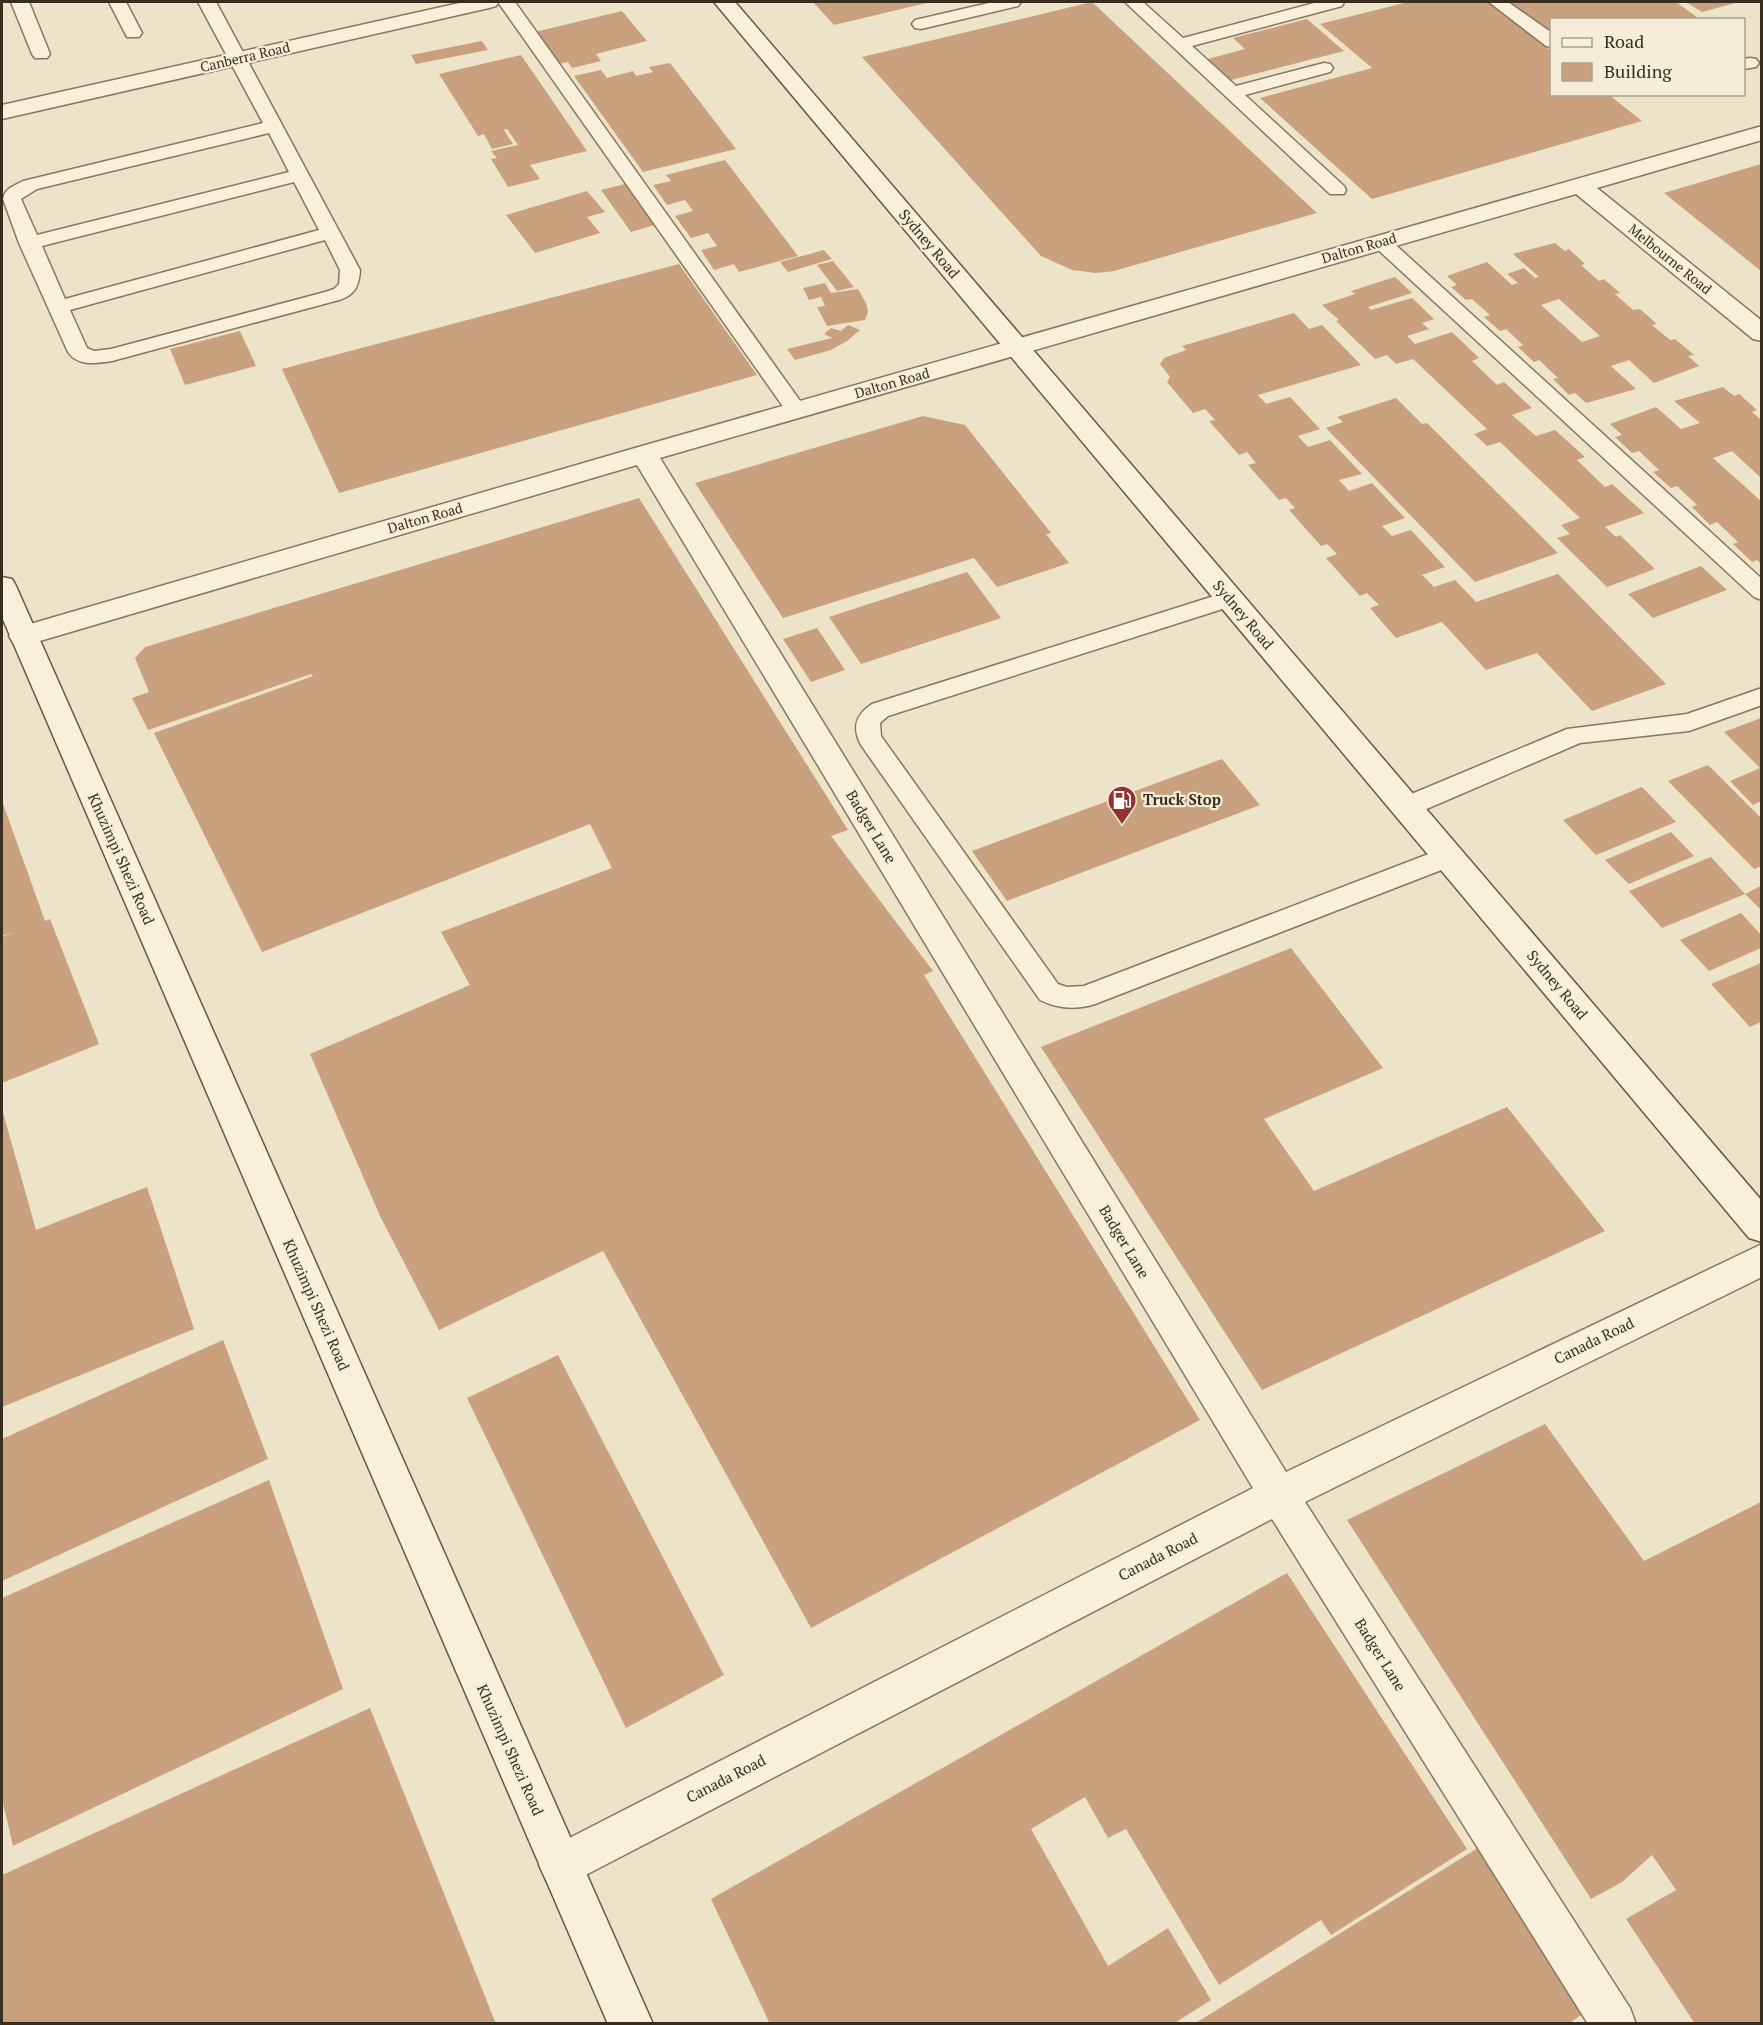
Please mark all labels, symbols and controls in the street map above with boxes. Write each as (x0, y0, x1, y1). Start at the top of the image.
legend (1550, 18, 1745, 96)
text: Road (1604, 29, 1644, 53)
street label: Canberra Road (198, 37, 292, 76)
text: Building (1604, 59, 1672, 83)
street label: Sydney Road (895, 204, 965, 282)
street label: Melbourne Road (1625, 219, 1716, 298)
street label: Dalton Road (1319, 228, 1399, 267)
street label: Dalton Road (852, 363, 932, 402)
street label: Dalton Road (385, 498, 465, 537)
street label: Sydney Road (1209, 575, 1279, 653)
fuel station icon: Truck Stop (1106, 784, 1138, 826)
street label: Badger Lane (842, 786, 902, 867)
place label: Truck Stop (1143, 789, 1221, 809)
street label: Khuzimpi Shezi Road (84, 790, 160, 927)
street label: Sydney Road (1523, 945, 1593, 1023)
street label: Badger Lane (1095, 1201, 1155, 1282)
street label: Khuzimpi Shezi Road (279, 1236, 355, 1373)
street label: Canada Road (1550, 1312, 1637, 1368)
street label: Canada Road (1114, 1528, 1201, 1585)
street label: Badger Lane (1351, 1614, 1411, 1695)
street label: Khuzimpi Shezi Road (473, 1681, 549, 1818)
street label: Canada Road (682, 1750, 769, 1807)

